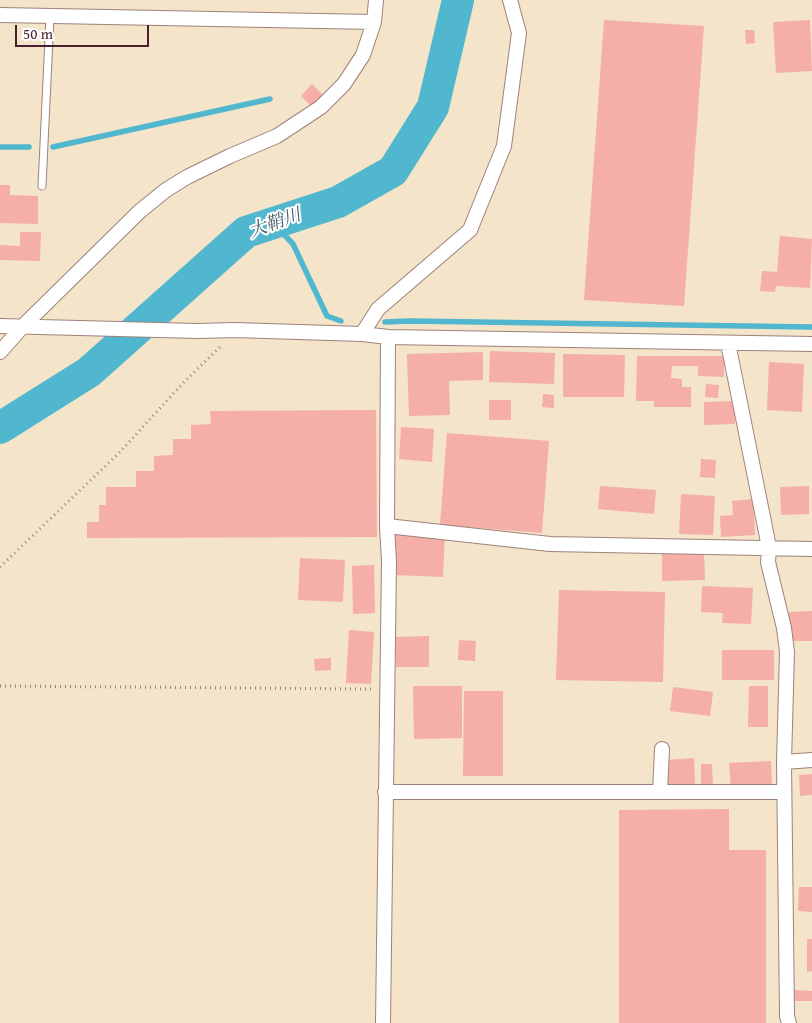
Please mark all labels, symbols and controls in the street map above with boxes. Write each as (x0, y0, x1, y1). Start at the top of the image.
scale bar (18, 15, 151, 47)
text: 50 m (23, 23, 53, 44)
water label: 大鞘川 (246, 205, 304, 243)

